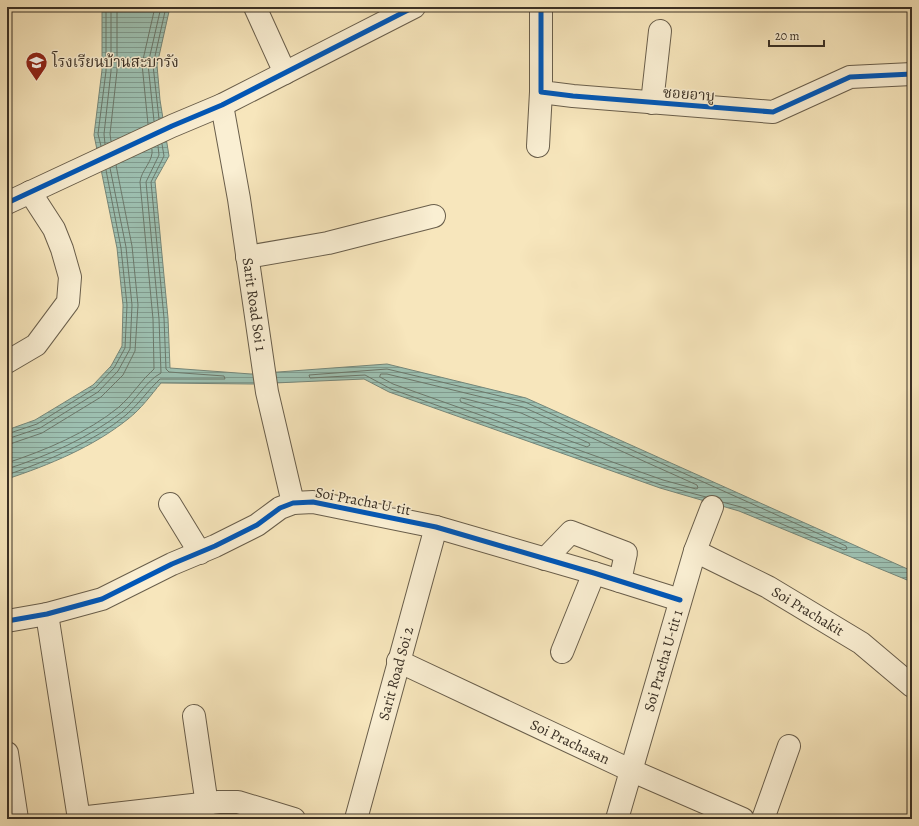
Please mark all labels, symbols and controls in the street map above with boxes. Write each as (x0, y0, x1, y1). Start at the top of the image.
scale bar (769, 22, 824, 48)
text: 20 m (775, 28, 799, 44)
school or university icon: โรงเรียนบ้านสะบารัง (24, 49, 50, 82)
place label: โรงเรียนบ้านสะบารัง (51, 51, 179, 72)
street label: ซอยอาบู (662, 82, 716, 106)
street label: Sarit Road Soi 1 (238, 256, 271, 352)
street label: Soi Pracha U-tit (314, 482, 413, 520)
street label: Soi Prachakit (768, 582, 848, 641)
street label: Soi Pracha U-tit 1 (639, 607, 687, 714)
street label: Sarit Road Soi 2 (374, 624, 418, 722)
street label: Soi Prachasan (527, 715, 613, 769)

